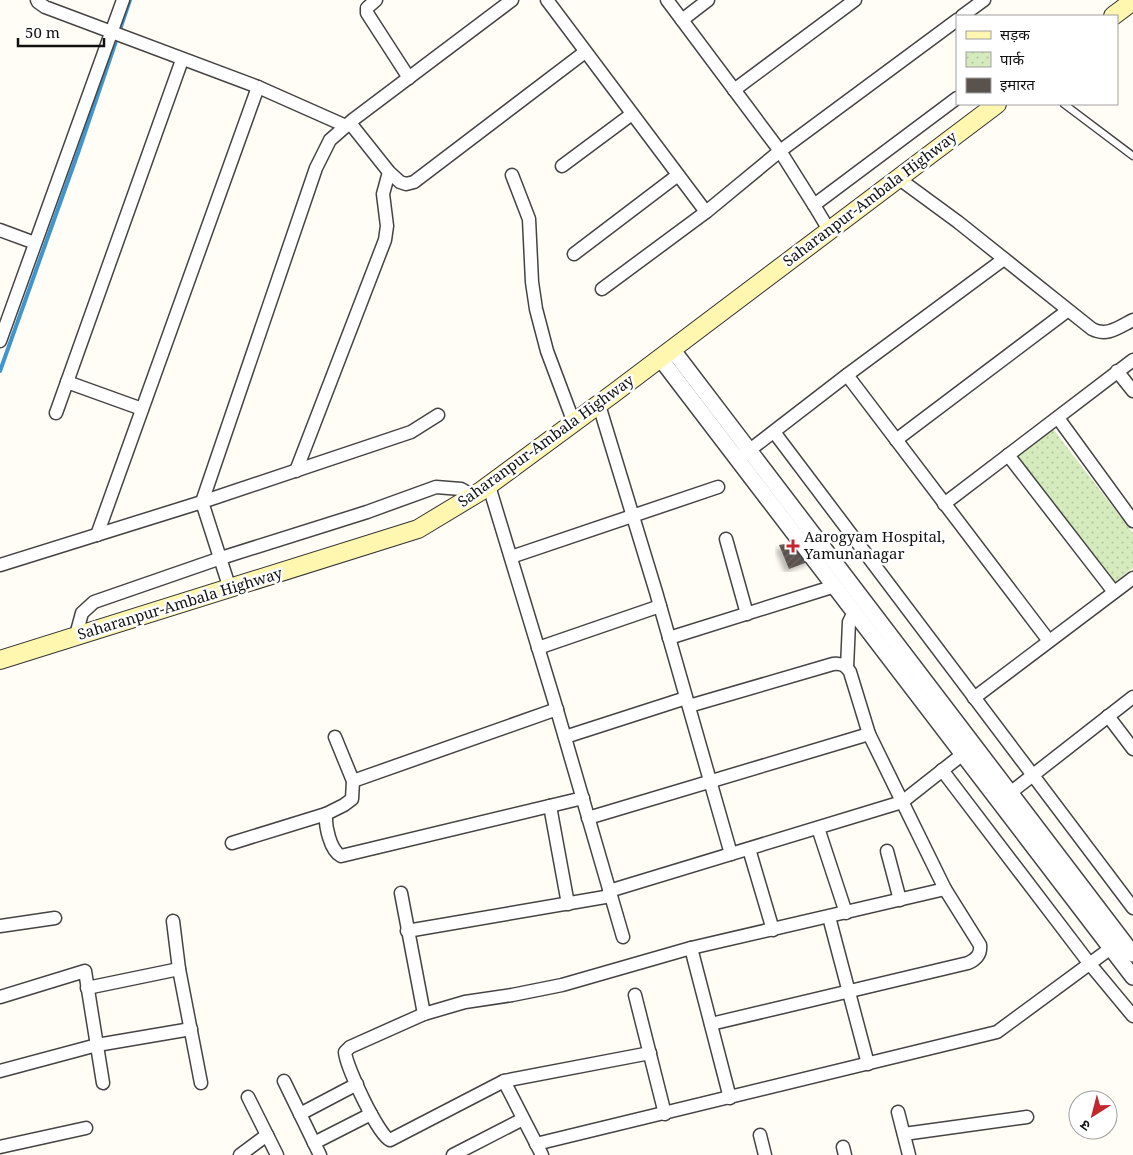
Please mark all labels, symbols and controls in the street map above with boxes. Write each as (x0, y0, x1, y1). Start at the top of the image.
scale bar (18, 15, 104, 47)
legend (956, 15, 1118, 105)
text: 50 m (25, 22, 60, 42)
text: सड़क (1000, 24, 1030, 44)
text: पार्क (1000, 49, 1024, 69)
text: इमारत (1000, 74, 1035, 94)
street label: Saharanpur-Ambala Highway (778, 126, 961, 270)
street label: Saharanpur-Ambala Highway (453, 369, 638, 511)
place label: Aarogyam Hospital, Yamunanagar (803, 526, 945, 563)
marker: Aarogyam Hospital, Yamunanagar (786, 539, 800, 553)
street label: Saharanpur-Ambala Highway (75, 562, 285, 644)
north arrow (1068, 1090, 1118, 1140)
text: उ (1076, 1115, 1094, 1136)

